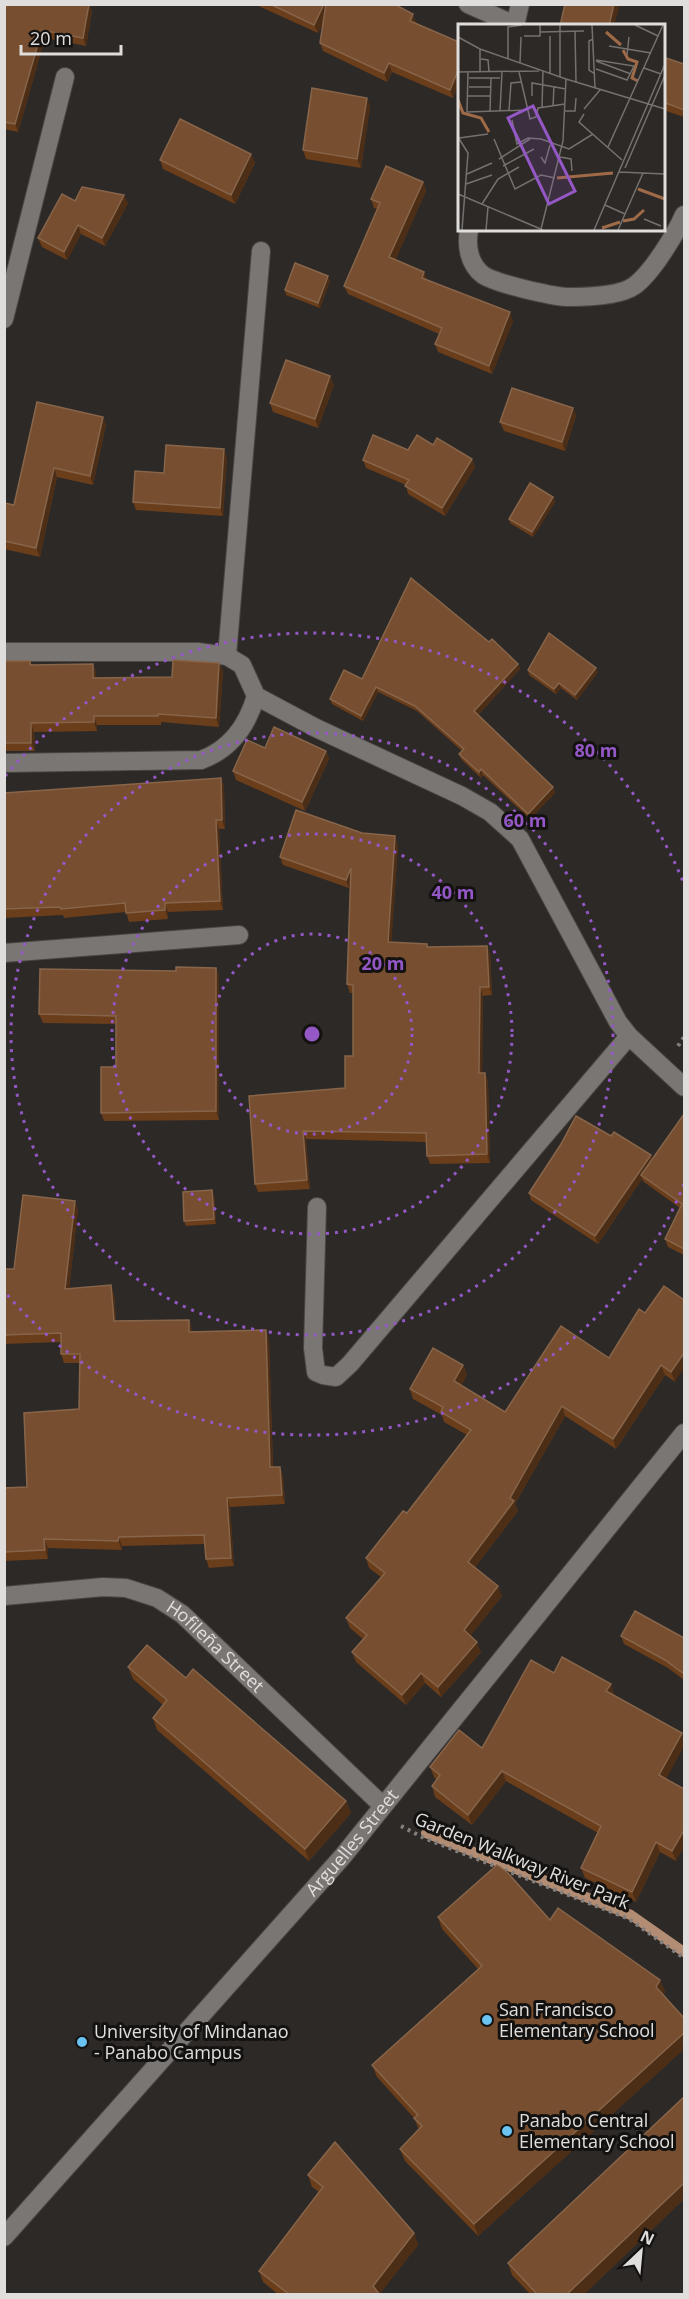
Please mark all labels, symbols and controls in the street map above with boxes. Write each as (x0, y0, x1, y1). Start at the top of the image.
scale bar (21, 18, 122, 56)
inset map (458, 24, 665, 231)
text: 20 m (30, 26, 72, 50)
text: 80 m (575, 738, 617, 762)
text: 60 m (504, 808, 546, 832)
text: 40 m (432, 880, 474, 904)
text: 20 m (362, 951, 404, 975)
centre of rings (302, 1024, 322, 1044)
street label: Hofileña Street (162, 1594, 270, 1697)
street label: Arguelles Street (300, 1784, 403, 1901)
street label: Garden Walkway River Park (411, 1806, 634, 1914)
place label: San Francisco Elementary School (499, 1997, 655, 2042)
marker: San Francisco Elementary School (480, 2013, 494, 2027)
place label: University of Mindanao - Panabo Campus (94, 2019, 289, 2064)
marker: University of Mindanao - Panabo Campus (75, 2035, 89, 2049)
place label: Panabo Central Elementary School (519, 2108, 675, 2153)
marker: Panabo Central Elementary School (500, 2124, 514, 2138)
north arrow (611, 2221, 671, 2281)
text: N (637, 2225, 658, 2250)

